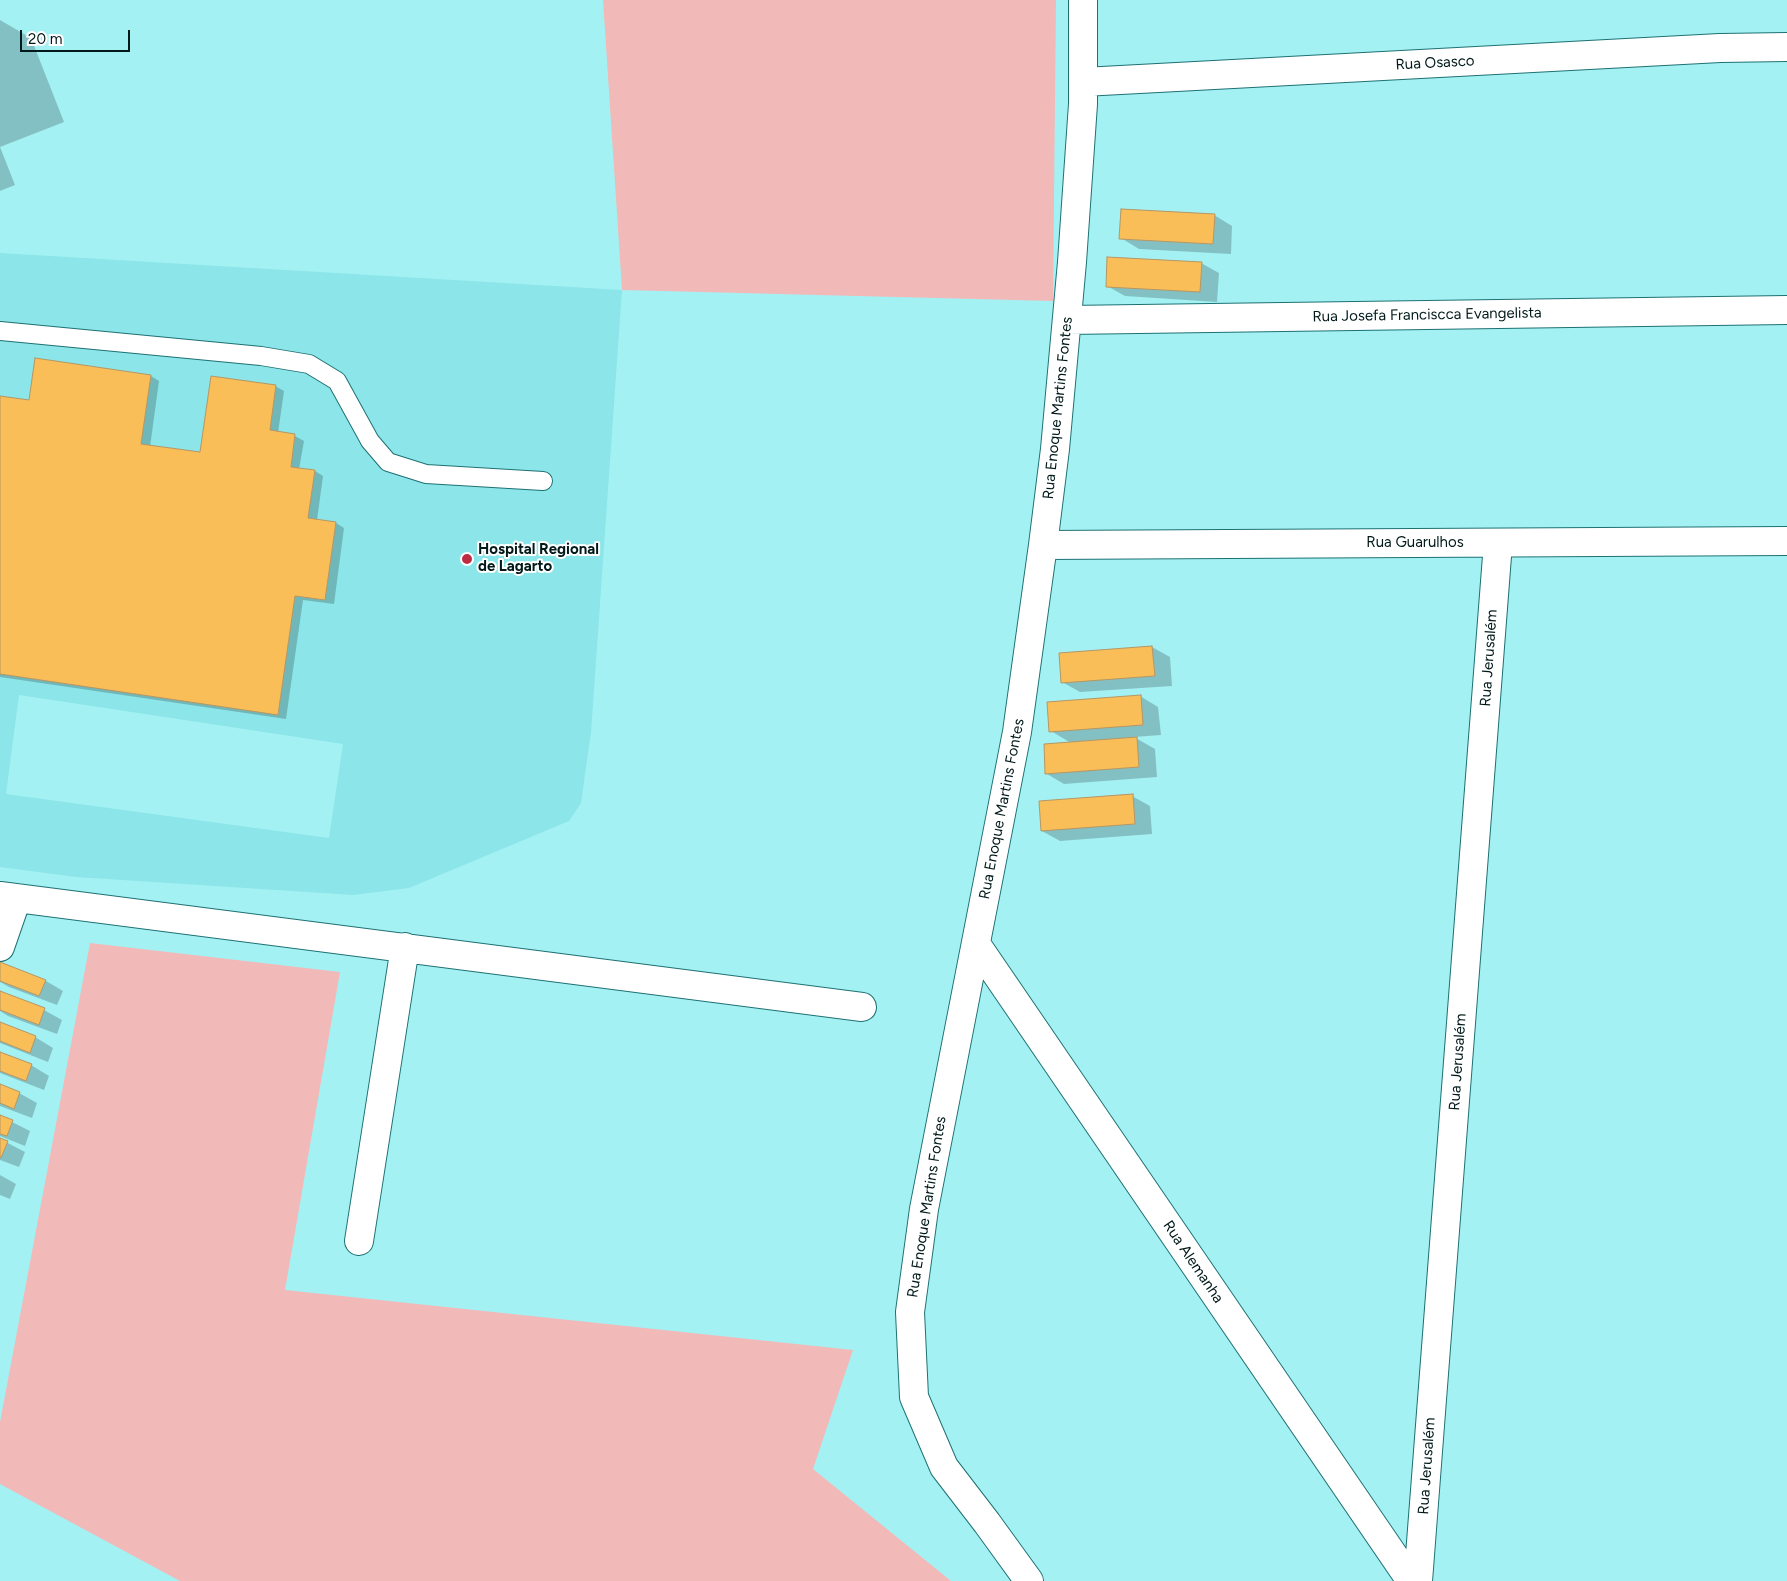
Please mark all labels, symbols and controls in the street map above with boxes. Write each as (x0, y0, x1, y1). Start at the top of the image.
scale bar (22, 20, 132, 52)
text: 20 m (28, 30, 62, 48)
street label: Rua Osasco (1395, 52, 1475, 74)
street label: Rua Josefa Franciscca Evangelista (1312, 304, 1542, 326)
street label: Rua Enoque Martins Fontes (1039, 316, 1077, 500)
street label: Rua Guarulhos (1366, 534, 1464, 552)
place label: Hospital Regional de Lagarto (478, 541, 599, 576)
marker: Hospital Regional de Lagarto (460, 552, 474, 566)
street label: Rua Jerusalém (1477, 609, 1501, 707)
street label: Rua Enoque Martins Fontes (976, 717, 1028, 901)
street label: Rua Jerusalém (1446, 1013, 1470, 1111)
street label: Rua Enoque Martins Fontes (904, 1115, 950, 1299)
street label: Rua Alemanha (1159, 1217, 1227, 1307)
street label: Rua Jerusalém (1415, 1417, 1439, 1515)

